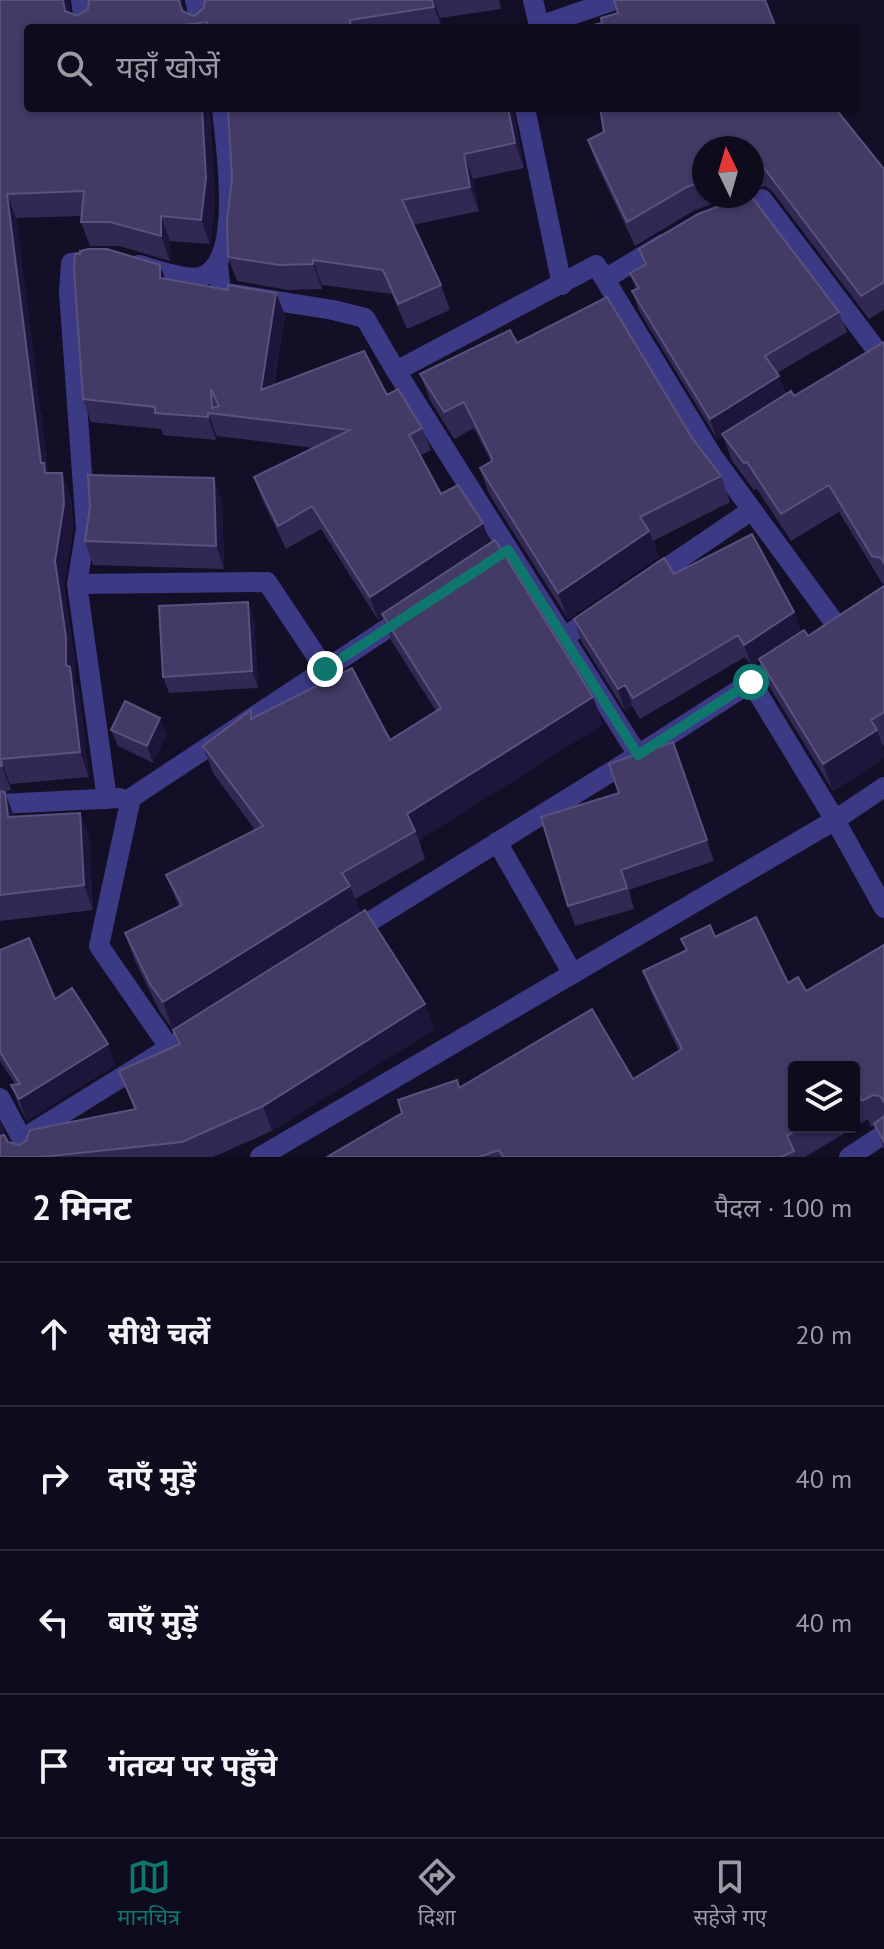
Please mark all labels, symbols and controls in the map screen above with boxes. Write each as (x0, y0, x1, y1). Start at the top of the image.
search box (24, 24, 860, 112)
icon: search (52, 46, 96, 90)
text: यहाँ खोजें (116, 47, 220, 86)
north arrow (692, 136, 764, 208)
route end (307, 651, 343, 687)
route start (733, 664, 769, 700)
map controls (788, 1061, 860, 1133)
button: layers (788, 1061, 860, 1133)
text: 2 मिनट (32, 1185, 131, 1229)
text: पैदल · 100 m (714, 1191, 852, 1224)
icon: ahead (32, 1312, 76, 1356)
text: सीधे चलें (108, 1313, 210, 1352)
text: 20 m (796, 1318, 852, 1351)
icon: right (32, 1456, 76, 1500)
text: दाएँ मुड़ें (108, 1457, 196, 1496)
text: 40 m (796, 1462, 852, 1495)
icon: left (32, 1600, 76, 1644)
text: बाएँ मुड़ें (108, 1601, 198, 1640)
text: 40 m (796, 1606, 852, 1639)
icon: arrive (32, 1744, 76, 1788)
text: गंतव्य पर पहुँचे (108, 1745, 277, 1784)
tab: मानचित्र (117, 1855, 180, 1934)
tab: दिशा (415, 1855, 459, 1934)
tab: सहेजे गए (693, 1855, 767, 1934)

